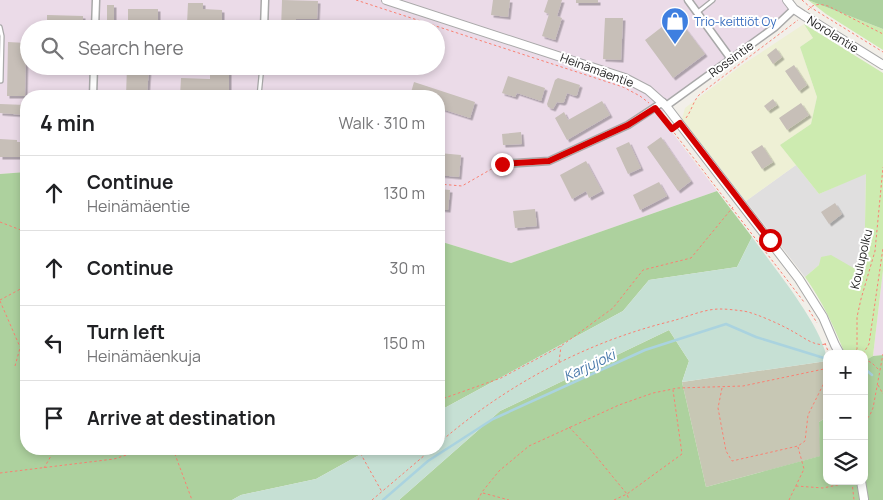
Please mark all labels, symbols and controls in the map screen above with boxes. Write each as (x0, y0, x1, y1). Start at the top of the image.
shop icon: Trio-keittiöt Oy (660, 6, 690, 45)
street label: Norolantie (804, 11, 862, 57)
place label: Trio-keittiöt Oy (694, 13, 777, 30)
search box (20, 20, 445, 75)
icon: search (38, 34, 66, 62)
text: Search here (78, 35, 184, 61)
street label: Rossintie (705, 37, 757, 81)
street label: Heinämäentie (558, 49, 636, 91)
text: 4 min (40, 109, 95, 137)
text: Walk · 310 m (339, 112, 425, 134)
route end (491, 153, 514, 176)
text: Continue (87, 169, 173, 195)
icon: ahead (40, 179, 68, 207)
text: 130 m (383, 182, 425, 204)
text: Heinämäentie (87, 195, 190, 217)
street label: Koulupolku (846, 227, 876, 291)
route start (759, 229, 782, 252)
icon: ahead (40, 254, 68, 282)
text: Continue (87, 255, 173, 281)
text: 30 m (390, 257, 425, 279)
text: Turn left (87, 319, 165, 345)
icon: left (40, 329, 68, 357)
text: 150 m (383, 332, 425, 354)
water label: Karjujoki (560, 344, 619, 385)
text: Heinämäenkuja (87, 345, 201, 367)
map controls (823, 350, 868, 485)
button: + (823, 350, 868, 395)
button: − (823, 395, 868, 440)
icon: arrive (40, 404, 68, 432)
text: Arrive at destination (87, 405, 276, 431)
button: layers (823, 440, 868, 485)

